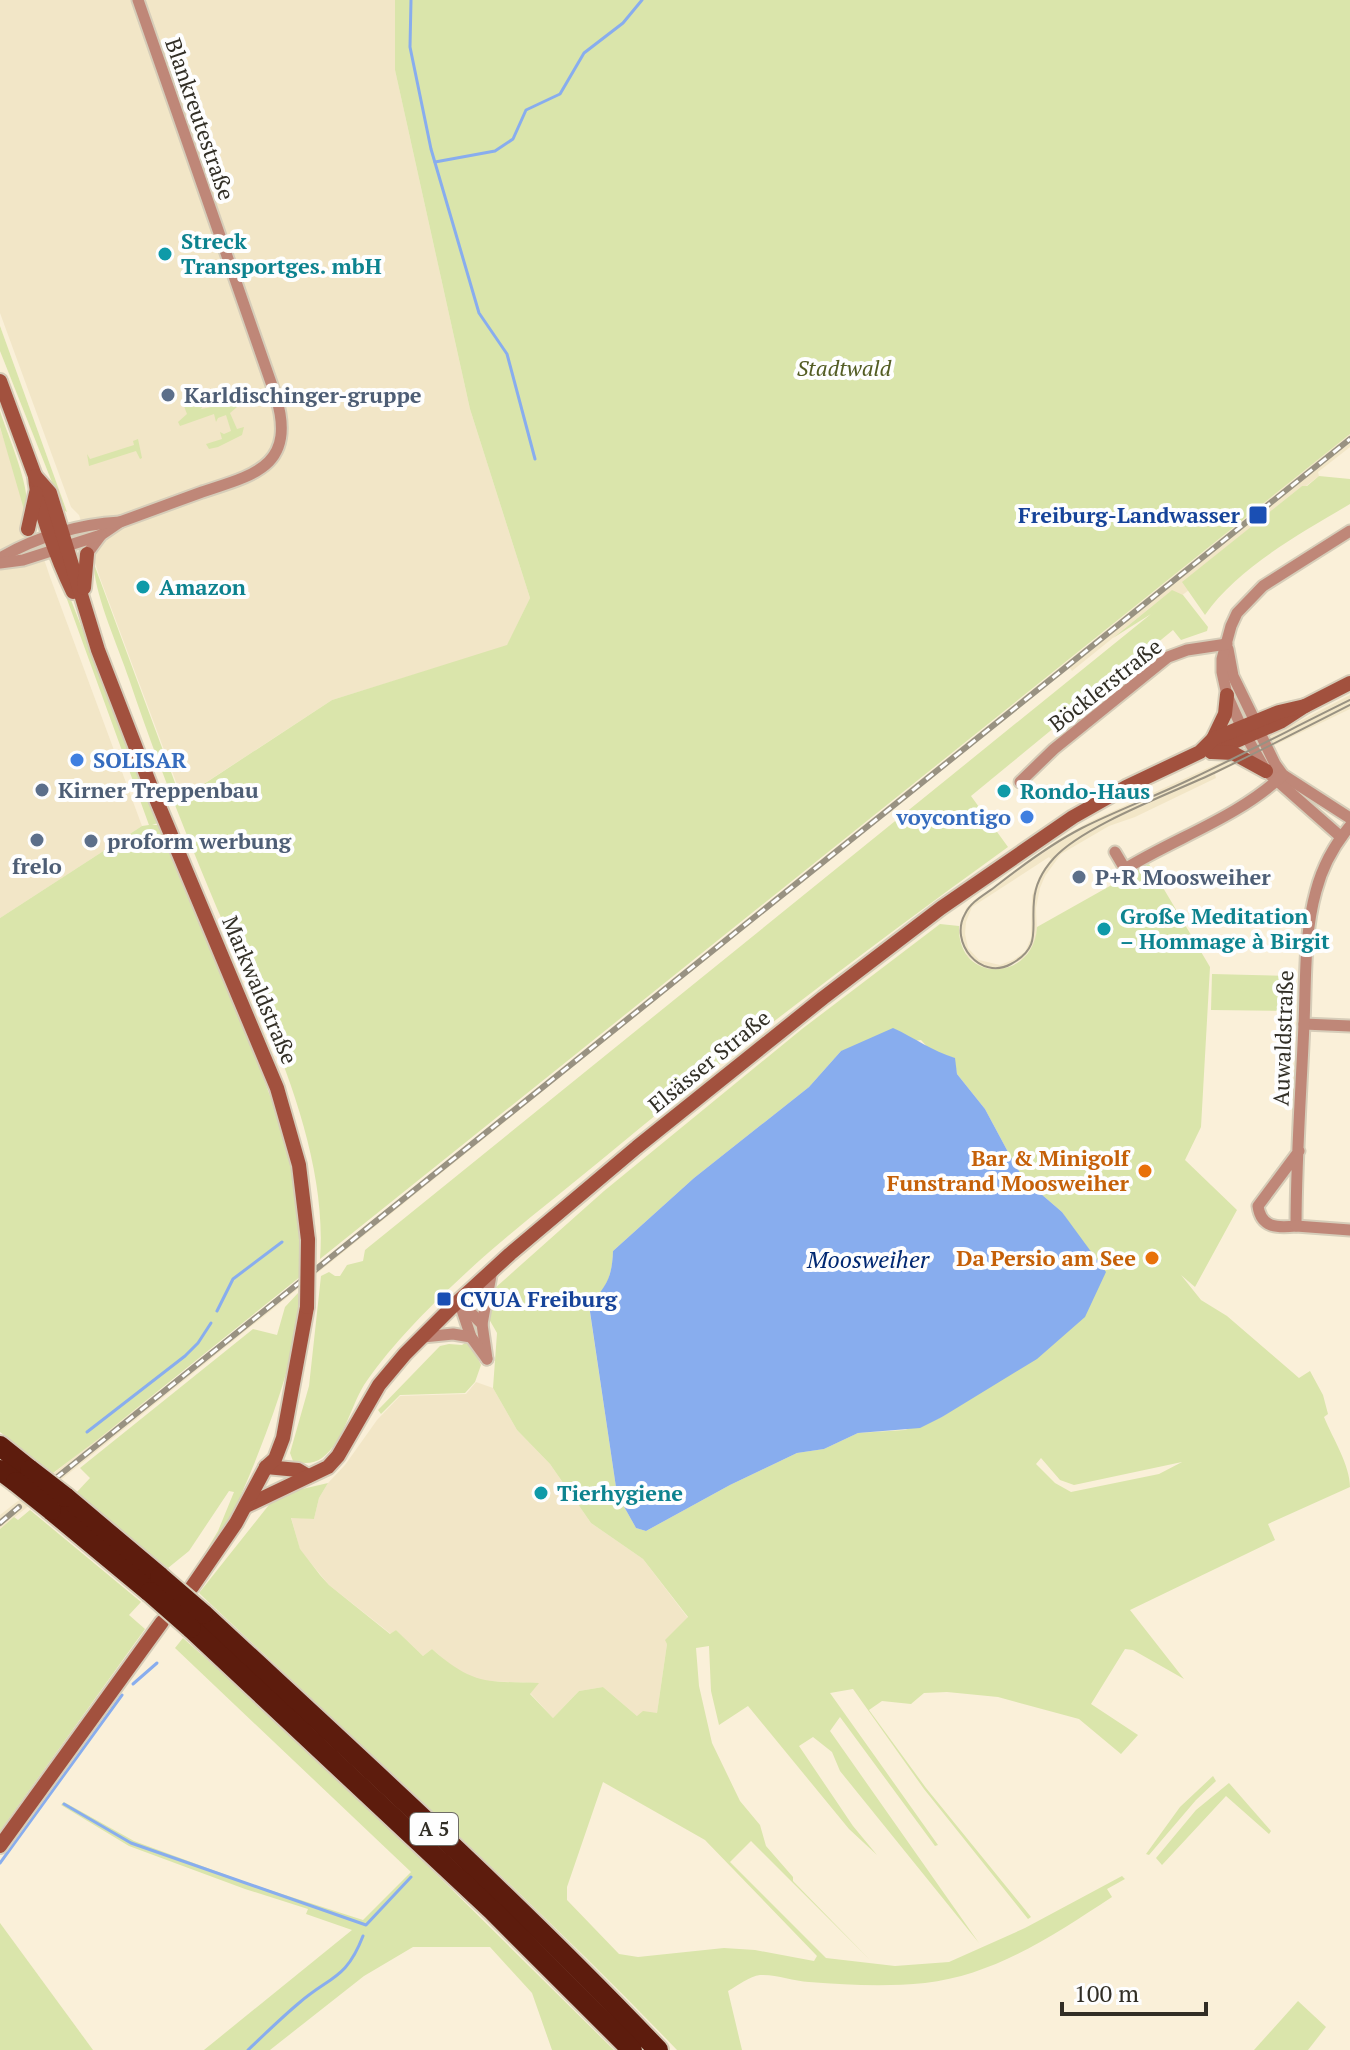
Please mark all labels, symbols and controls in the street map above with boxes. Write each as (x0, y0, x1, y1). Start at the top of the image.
street label: Blankreutestraße (159, 34, 242, 204)
place label: Streck Transportges. mbH (181, 226, 382, 280)
marker: Streck Transportges. mbH (156, 245, 174, 263)
park label: Stadtwald (797, 353, 893, 382)
place label: Karldischinger-gruppe (184, 380, 422, 409)
marker: Karldischinger-gruppe (159, 386, 177, 404)
place label: Freiburg-Landwasser (1018, 500, 1241, 529)
marker: Freiburg-Landwasser (1247, 504, 1269, 526)
place label: Amazon (159, 572, 246, 601)
marker: Amazon (134, 578, 152, 596)
street label: Böcklerstraße (1042, 631, 1167, 738)
place label: SOLISAR (93, 745, 187, 774)
marker: SOLISAR (68, 751, 86, 769)
place label: Kirner Treppenbau (58, 775, 259, 804)
place label: Rondo-Haus (1020, 776, 1150, 805)
marker: Kirner Treppenbau (33, 781, 51, 799)
marker: Rondo-Haus (995, 782, 1013, 800)
place label: voycontigo (895, 802, 1011, 831)
marker: voycontigo (1018, 808, 1036, 826)
place label: proform werbung (107, 826, 292, 855)
marker: frelo (28, 831, 46, 849)
marker: proform werbung (82, 832, 100, 850)
place label: frelo (12, 851, 62, 880)
place label: P+R Moosweiher (1095, 862, 1271, 891)
marker: P+R Moosweiher (1070, 868, 1088, 886)
place label: Große Meditation – Hommage à Birgit (1120, 901, 1330, 955)
street label: Markwaldstraße (216, 911, 305, 1068)
marker: Große Meditation – Hommage à Birgit (1095, 920, 1113, 938)
street label: Auwaldstraße (1266, 970, 1299, 1106)
street label: Elsässer Straße (642, 1003, 776, 1119)
place label: Bar & Minigolf Funstrand Moosweiher (887, 1143, 1131, 1197)
marker: Bar & Minigolf Funstrand Moosweiher (1136, 1162, 1154, 1180)
water label: Moosweiher (806, 1243, 931, 1275)
place label: Da Persio am See (956, 1243, 1136, 1272)
marker: Da Persio am See (1143, 1249, 1161, 1267)
place label: CVUA Freiburg (460, 1284, 618, 1313)
marker: CVUA Freiburg (435, 1290, 453, 1308)
place label: Tierhygiene (557, 1478, 683, 1507)
marker: Tierhygiene (532, 1484, 550, 1502)
road number: A 5 (410, 1813, 458, 1845)
scale bar (1062, 1966, 1206, 2016)
text: 100 m (1074, 1977, 1139, 2009)

